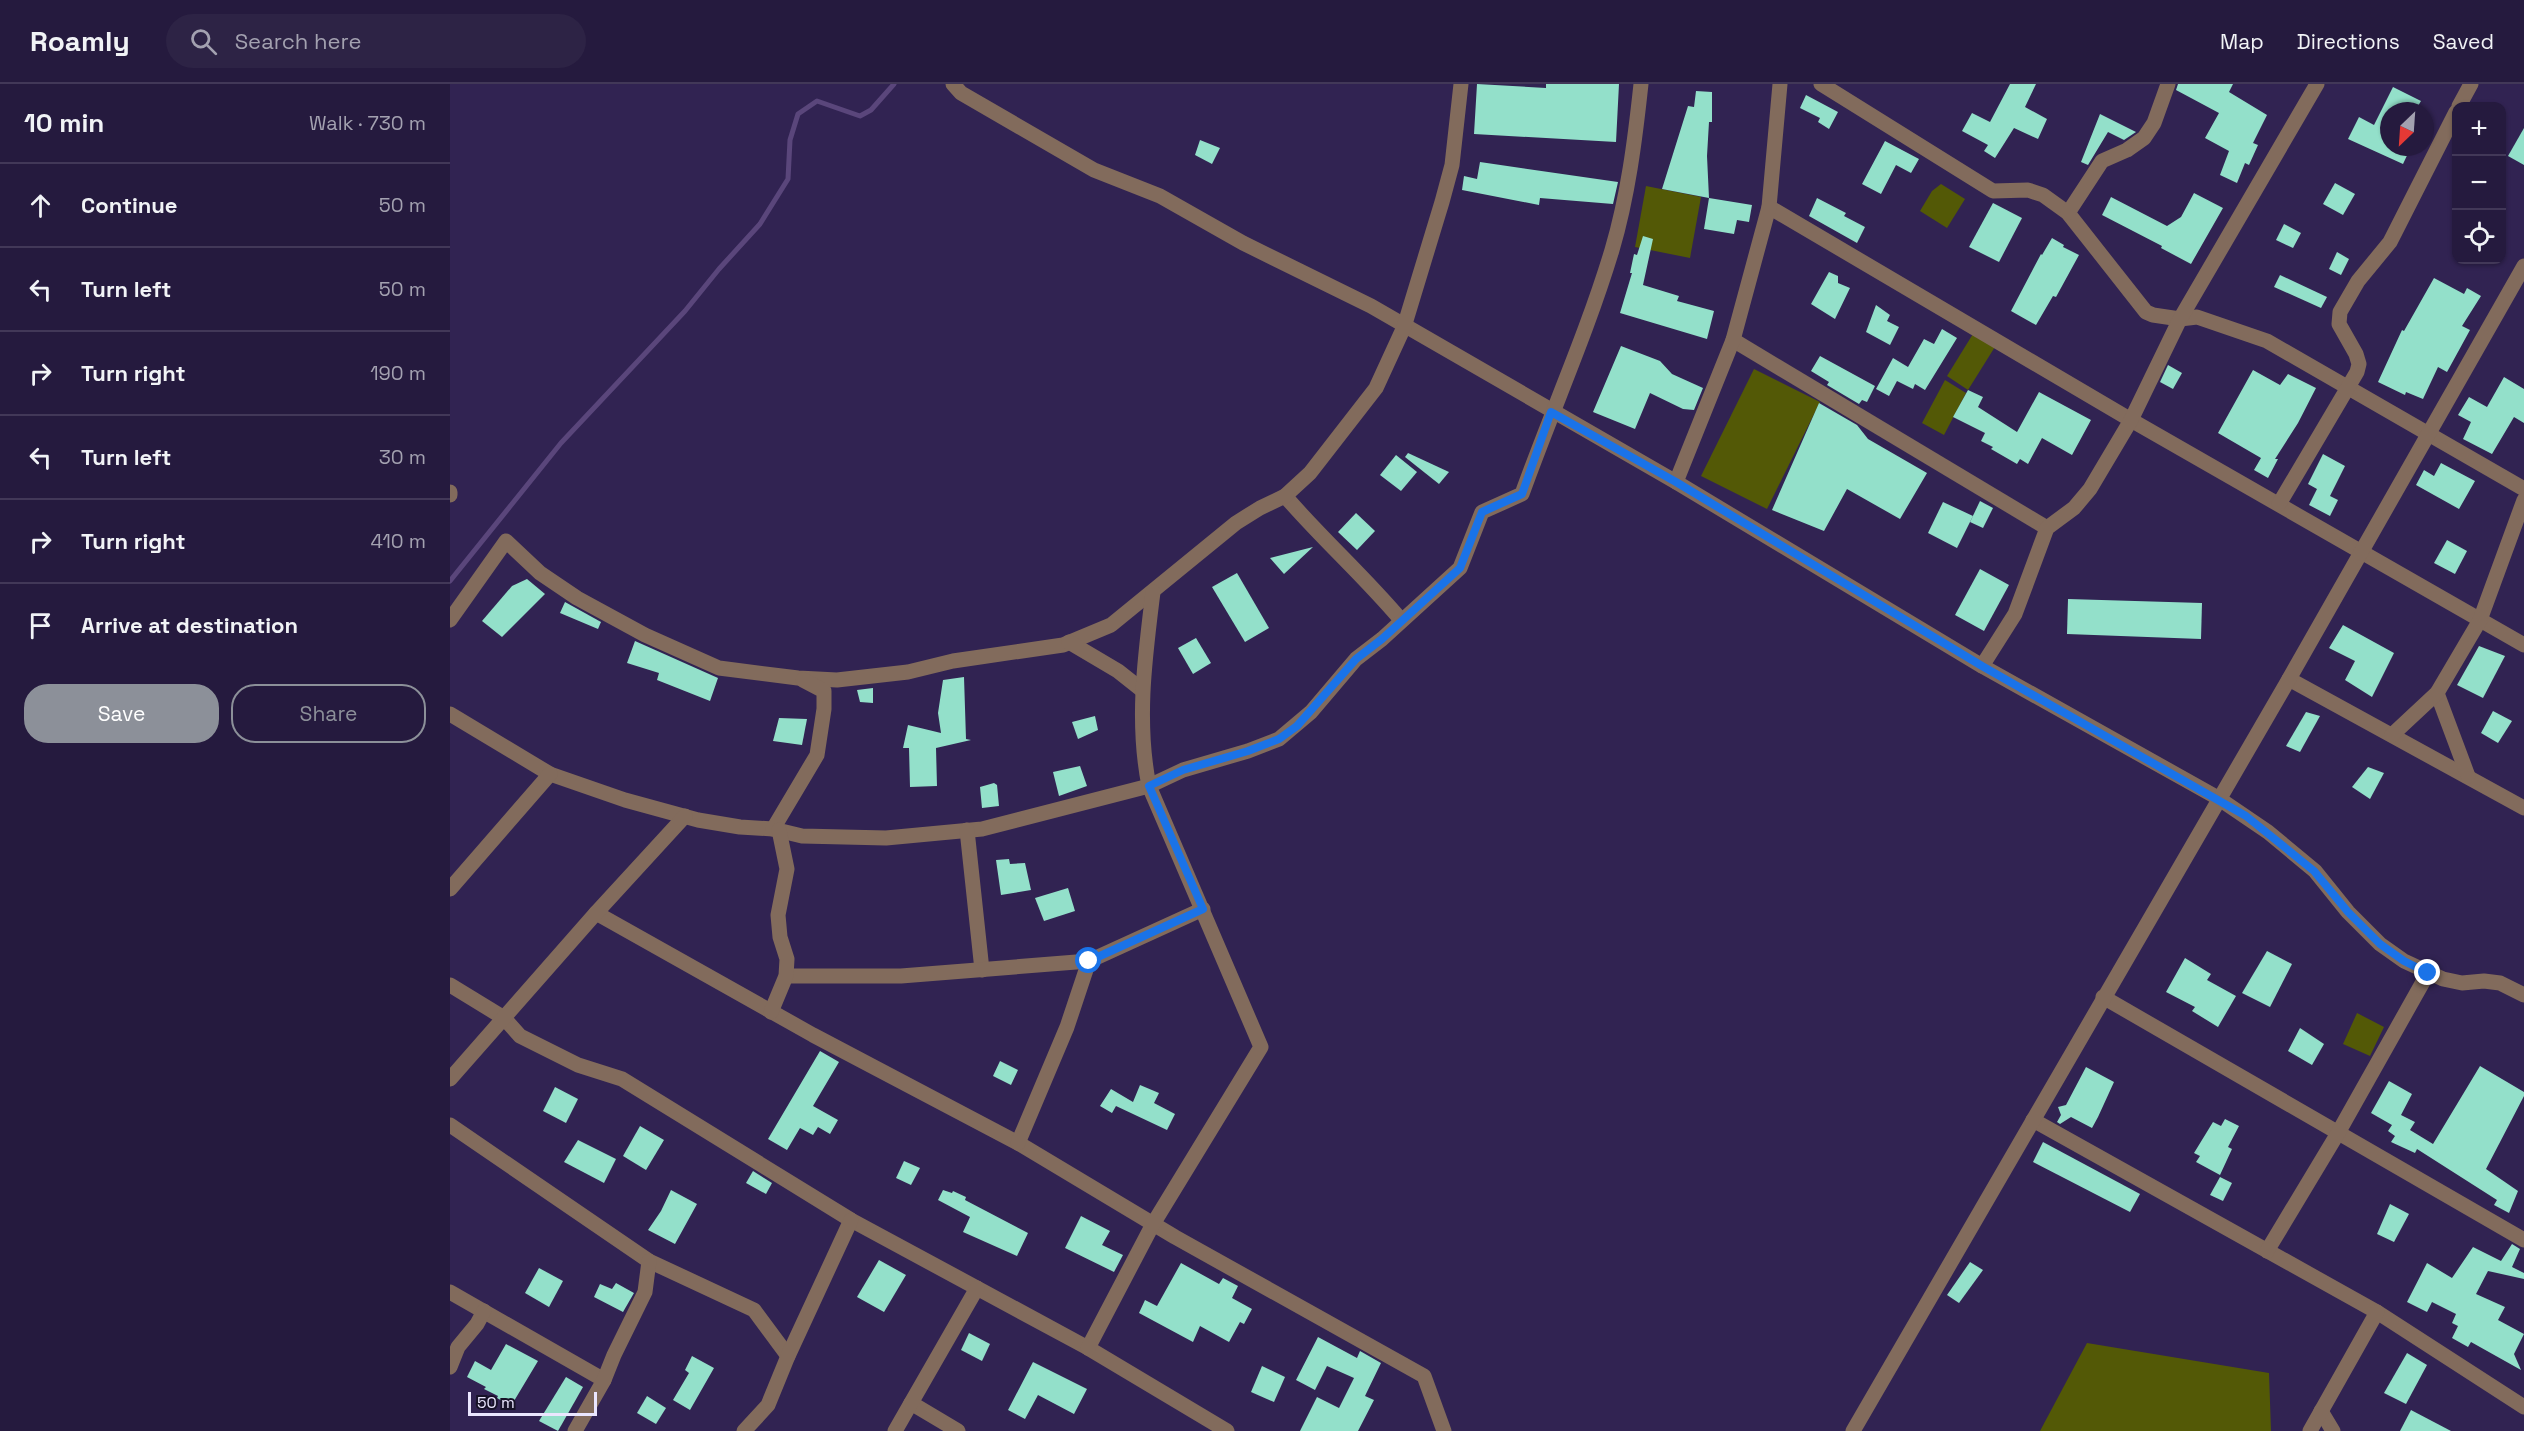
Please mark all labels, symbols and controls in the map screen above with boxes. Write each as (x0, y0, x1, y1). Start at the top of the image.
search box (166, 14, 586, 68)
text: Roamly (30, 23, 130, 59)
icon: search (187, 25, 220, 58)
text: Search here (235, 27, 361, 55)
text: Map (2220, 28, 2264, 55)
text: Directions (2297, 28, 2400, 55)
text: Saved (2433, 28, 2494, 55)
north arrow (2380, 102, 2434, 156)
map controls (2452, 102, 2506, 264)
button: + (2452, 102, 2506, 156)
text: 10 min (24, 106, 104, 140)
text: Walk · 730 m (309, 110, 426, 136)
button: − (2452, 156, 2506, 210)
icon: ahead (24, 189, 57, 222)
text: Continue (81, 191, 177, 219)
text: 50 m (379, 192, 426, 218)
button: locate (2452, 210, 2506, 264)
icon: left (24, 273, 57, 306)
text: Turn left (81, 275, 171, 303)
text: 50 m (379, 276, 426, 302)
icon: right (24, 357, 57, 390)
text: Turn right (81, 359, 186, 387)
text: 190 m (370, 360, 426, 386)
icon: left (24, 441, 57, 474)
text: Turn left (81, 443, 171, 471)
text: 30 m (379, 444, 426, 470)
icon: right (24, 525, 57, 558)
text: Turn right (81, 527, 186, 555)
text: 410 m (370, 528, 426, 554)
icon: arrive (24, 609, 57, 642)
text: Arrive at destination (81, 611, 298, 639)
button: Save (24, 684, 219, 743)
button: Share (231, 684, 426, 743)
route start (1075, 947, 1101, 973)
route end (2414, 959, 2440, 985)
scale bar (468, 1389, 597, 1416)
text: 50 m (477, 1392, 515, 1413)

